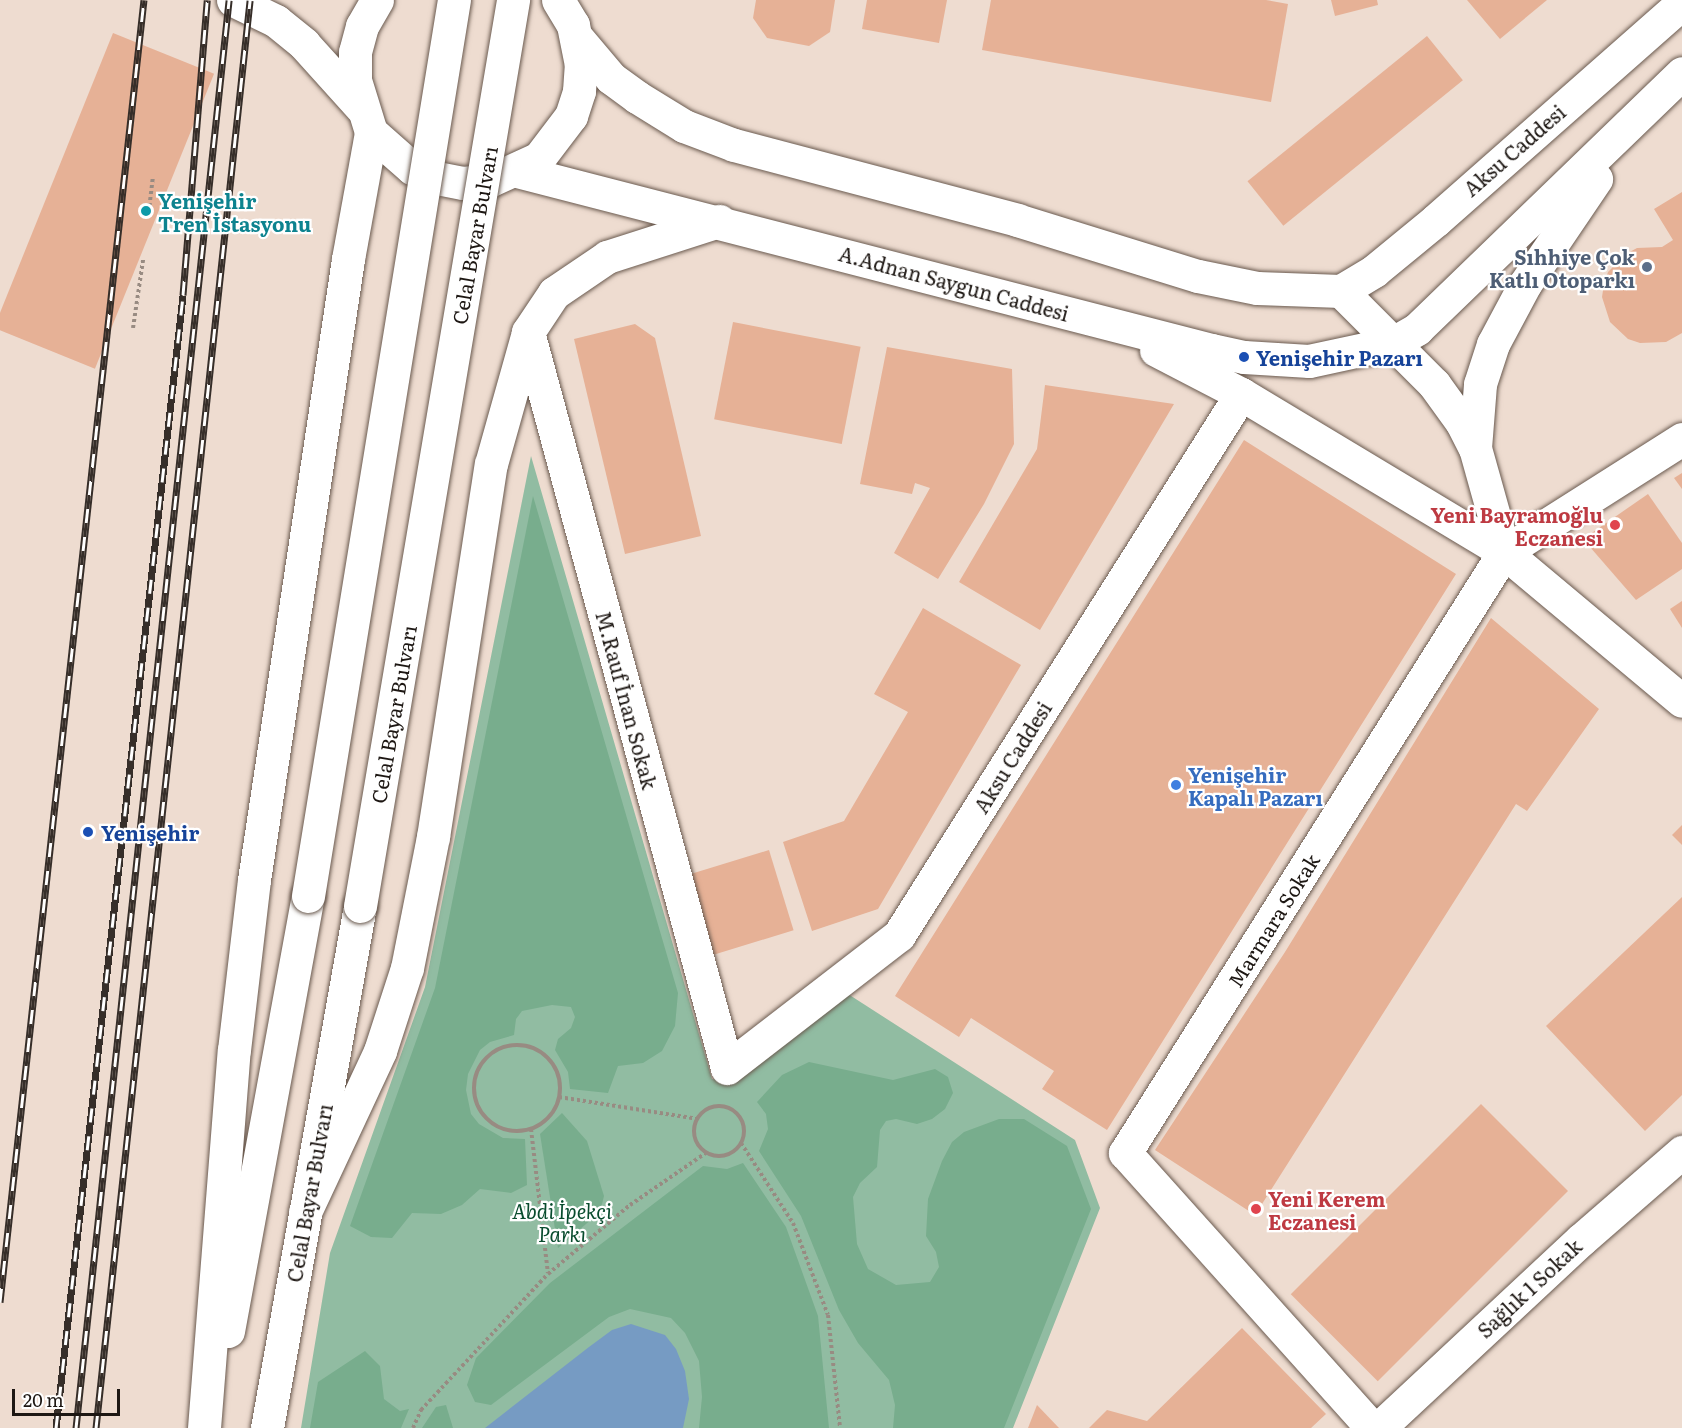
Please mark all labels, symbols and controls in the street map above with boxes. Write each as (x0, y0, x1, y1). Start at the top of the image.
street label: Aksu Caddesi (1458, 99, 1570, 201)
street label: Celal Bayar Bulvarı (447, 144, 501, 326)
place label: Yenişehir Tren İstasyonu (158, 188, 311, 235)
marker: Yenişehir Tren İstasyonu (139, 204, 153, 218)
street label: A.Adnan Saygun Caddesi (836, 241, 1072, 325)
place label: Sıhhiye Çok Katlı Otoparkı (1489, 244, 1635, 291)
marker: Sıhhiye Çok Katlı Otoparkı (1640, 260, 1654, 274)
place label: Yenişehir Pazarı (1256, 345, 1423, 369)
marker: Yenişehir Pazarı (1237, 350, 1251, 364)
place label: Yeni Bayramoğlu Eczanesi (1430, 502, 1603, 549)
marker: Yeni Bayramoğlu Eczanesi (1608, 518, 1622, 532)
street label: M.Rauf İnan Sokak (592, 608, 662, 792)
street label: Celal Bayar Bulvarı (366, 623, 420, 805)
street label: Aksu Caddesi (968, 697, 1056, 817)
place label: Yenişehir Kapalı Pazarı (1188, 762, 1323, 809)
marker: Yenişehir Kapalı Pazarı (1169, 778, 1183, 792)
place label: Yenişehir (101, 820, 199, 844)
marker: Yenişehir (79, 823, 97, 841)
street label: Marmara Sokak (1222, 849, 1324, 991)
street label: Celal Bayar Bulvarı (282, 1102, 336, 1284)
place label: Yeni Kerem Eczanesi (1268, 1186, 1385, 1233)
park label: Abdi İpekçi Parkı (512, 1198, 612, 1245)
marker: Yeni Kerem Eczanesi (1249, 1202, 1263, 1216)
street label: Sağlık 1 Sokak (1472, 1234, 1586, 1342)
scale bar (15, 1377, 123, 1415)
text: 20 m (23, 1386, 64, 1413)

